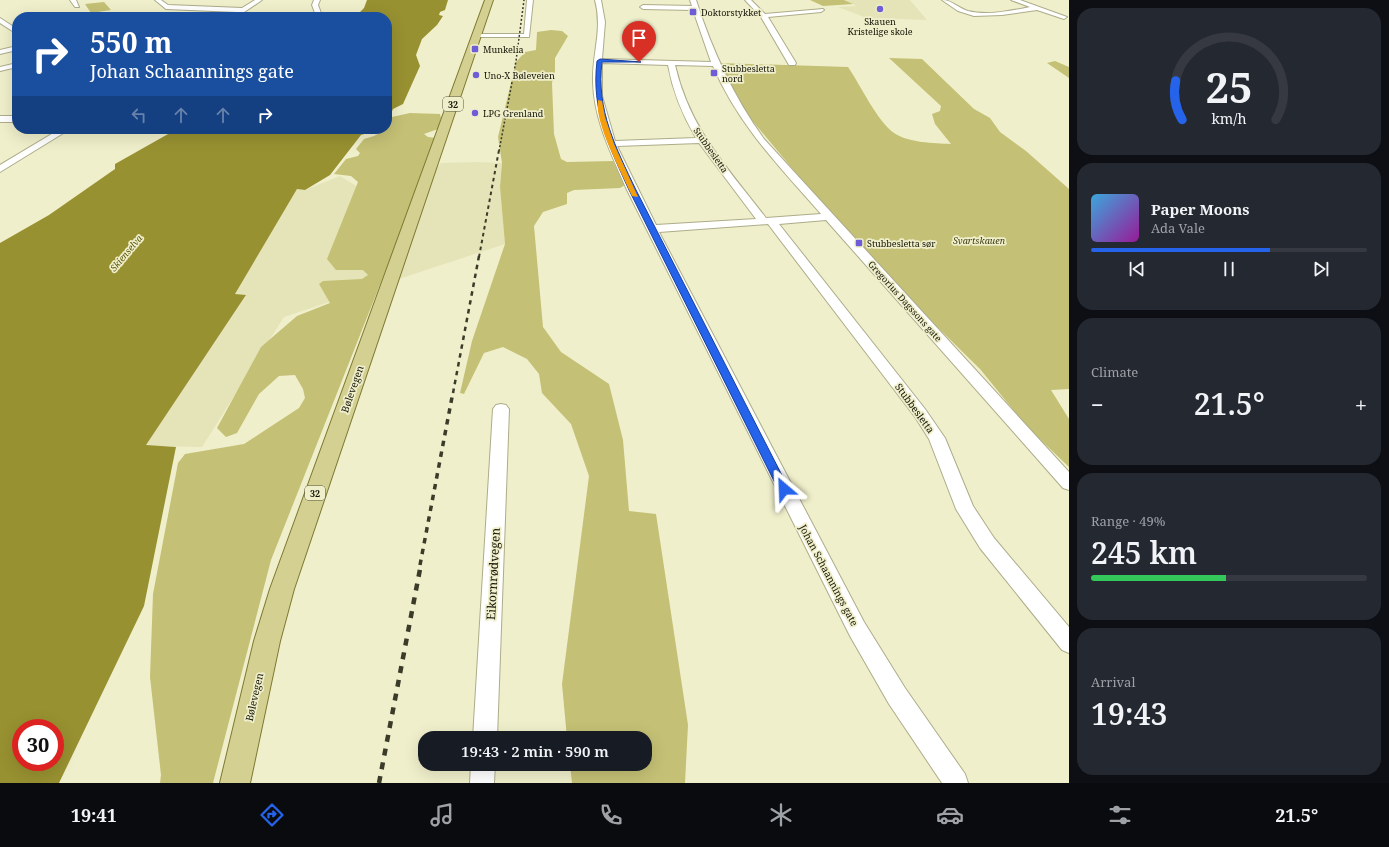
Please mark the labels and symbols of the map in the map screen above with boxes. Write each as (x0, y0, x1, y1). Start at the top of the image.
marker: Skauen Kristelige skole (875, 4, 885, 14)
place label: Doktorstykket (701, 6, 761, 19)
marker: Doktorstykket (688, 7, 698, 17)
place label: Skauen Kristelige skole (847, 15, 913, 38)
pin (622, 21, 656, 62)
place label: Munkelia (483, 43, 524, 56)
marker: Munkelia (470, 44, 480, 54)
place label: Stubbesletta nord (722, 62, 775, 85)
marker: Stubbesletta nord (709, 68, 719, 78)
place label: Uno-X Bøleveien (484, 69, 555, 82)
marker: Uno-X Bøleveien (471, 70, 481, 80)
road number: 32 (443, 97, 463, 111)
place label: LPG Grenland (483, 107, 544, 120)
marker: LPG Grenland (470, 108, 480, 118)
street label: Stubbesletta (691, 125, 731, 175)
water label: Skienselva (107, 231, 146, 274)
park label: Svartskauen (953, 234, 1006, 247)
place label: Stubbesletta sør (867, 237, 936, 250)
marker: Stubbesletta sør (854, 238, 864, 248)
street label: Gregorius Dagssons gate (865, 258, 945, 344)
street label: Bølevegen (337, 363, 367, 414)
street label: Stubbesletta (892, 380, 938, 436)
position arrow (763, 468, 805, 510)
road number: 32 (305, 486, 325, 500)
street label: Johan Schaannings gate (796, 521, 862, 628)
street label: Eikornrødvegen (482, 527, 504, 621)
street label: Bølevegen (242, 671, 266, 722)
speed limit sign: 30 (12, 719, 64, 771)

